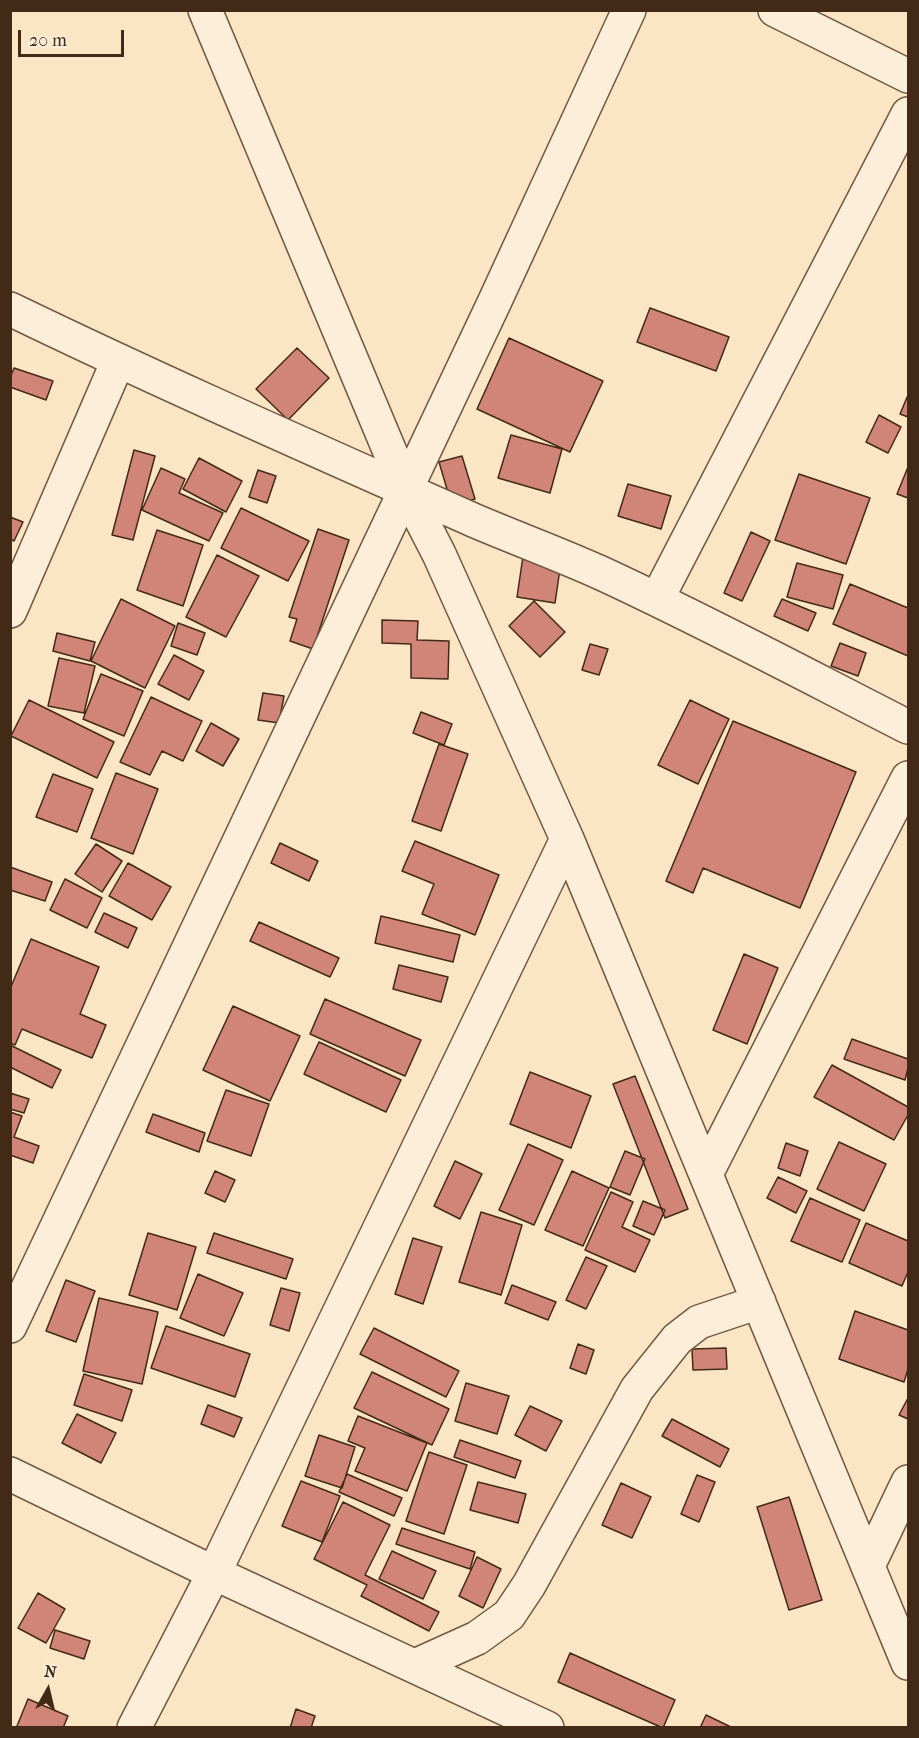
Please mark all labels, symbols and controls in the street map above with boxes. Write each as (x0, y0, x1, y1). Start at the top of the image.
scale bar (21, 18, 128, 56)
text: 20 m (29, 30, 67, 51)
north arrow (18, 1660, 78, 1720)
text: N (43, 1661, 58, 1682)

